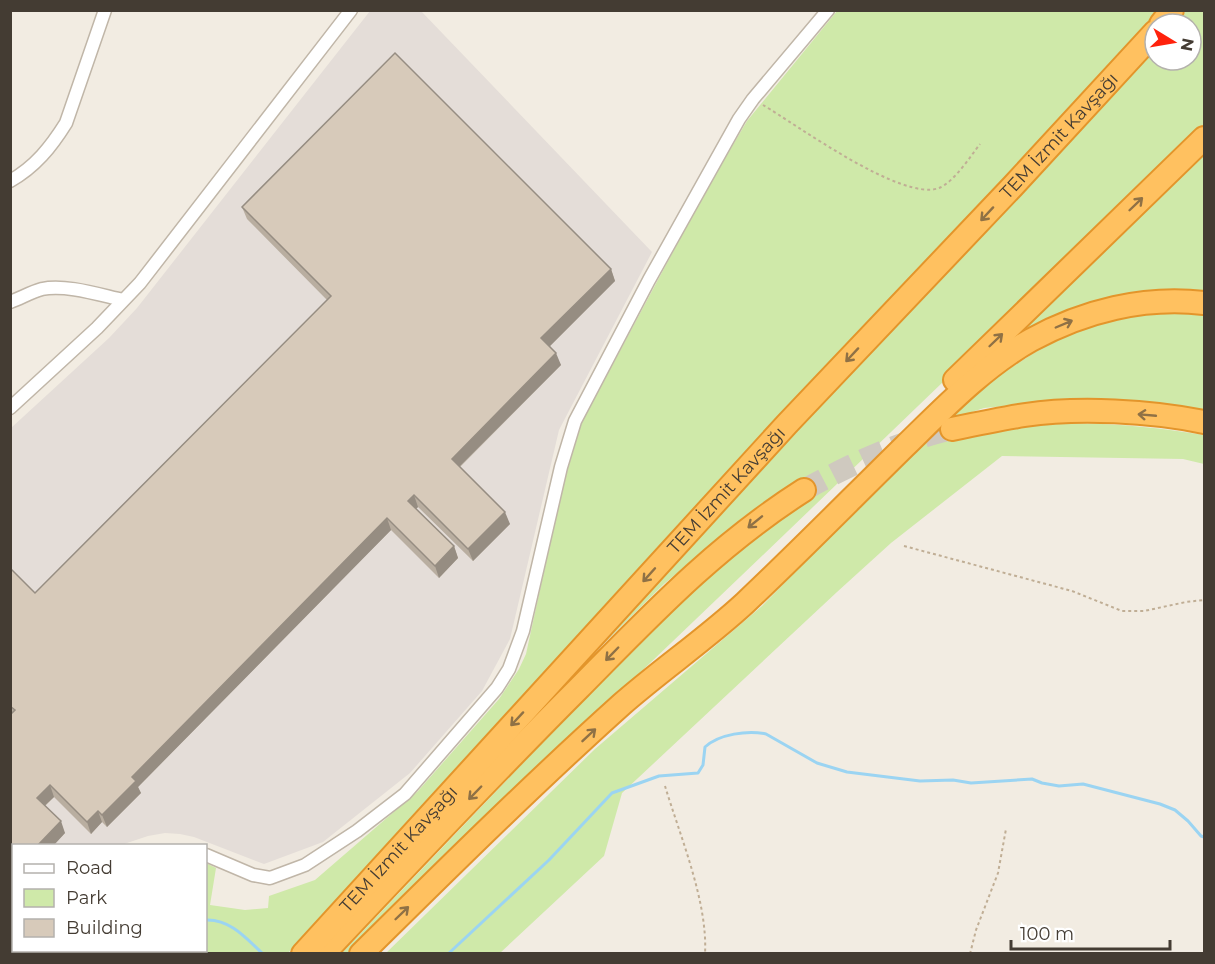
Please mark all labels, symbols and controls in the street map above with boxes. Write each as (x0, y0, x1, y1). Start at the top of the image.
north arrow (1143, 12, 1203, 72)
text: N (1177, 37, 1198, 53)
street label: TEM İzmit Kavşağı (995, 68, 1123, 204)
one-way arrow (1129, 197, 1144, 211)
one-way arrow (980, 206, 994, 221)
one-way arrow (1055, 318, 1073, 330)
one-way arrow (989, 332, 1004, 347)
one-way arrow (845, 347, 859, 362)
one-way arrow (1137, 409, 1157, 420)
street label: TEM İzmit Kavşağı (663, 422, 790, 558)
one-way arrow (748, 516, 764, 529)
one-way arrow (642, 568, 656, 583)
one-way arrow (604, 647, 619, 662)
one-way arrow (510, 711, 524, 726)
one-way arrow (582, 728, 597, 742)
street label: TEM İzmit Kavşağı (335, 781, 462, 917)
one-way arrow (467, 785, 482, 800)
legend (12, 844, 207, 952)
text: Road (66, 857, 113, 879)
text: Park (66, 887, 107, 909)
one-way arrow (395, 905, 410, 920)
scale bar (1011, 913, 1170, 951)
text: Building (66, 917, 143, 939)
text: 100 m (1020, 923, 1074, 945)

